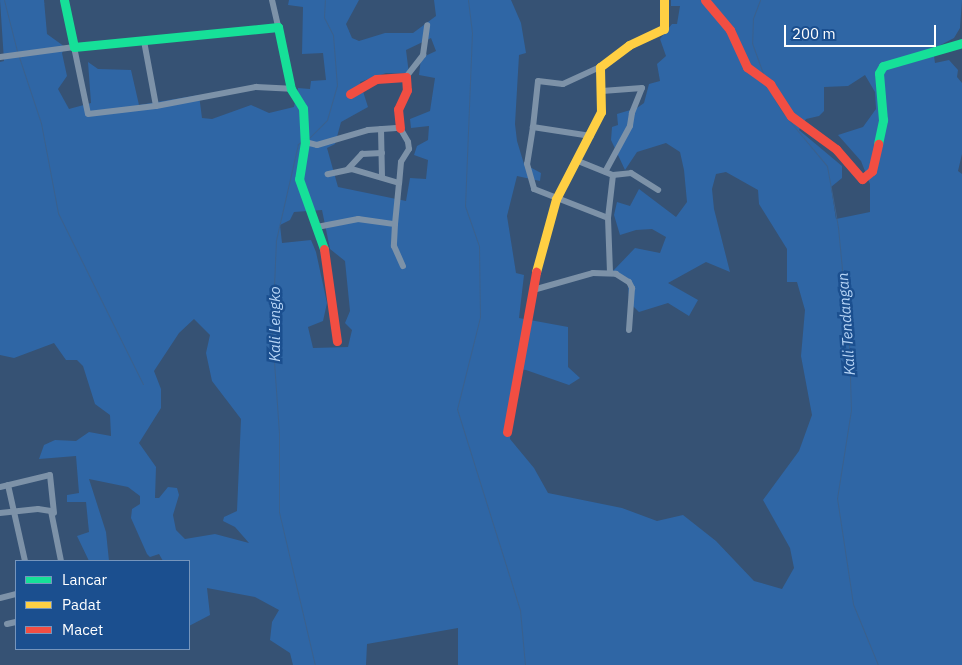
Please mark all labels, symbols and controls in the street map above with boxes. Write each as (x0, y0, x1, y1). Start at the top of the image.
scale bar (787, 15, 940, 47)
text: 200 m (792, 24, 836, 43)
water label: Kali Tendangan (833, 272, 859, 376)
water label: Kali Lengko (266, 286, 284, 362)
legend (15, 560, 190, 650)
text: Lancar (62, 570, 107, 589)
text: Padat (62, 595, 101, 614)
text: Macet (62, 620, 103, 639)

